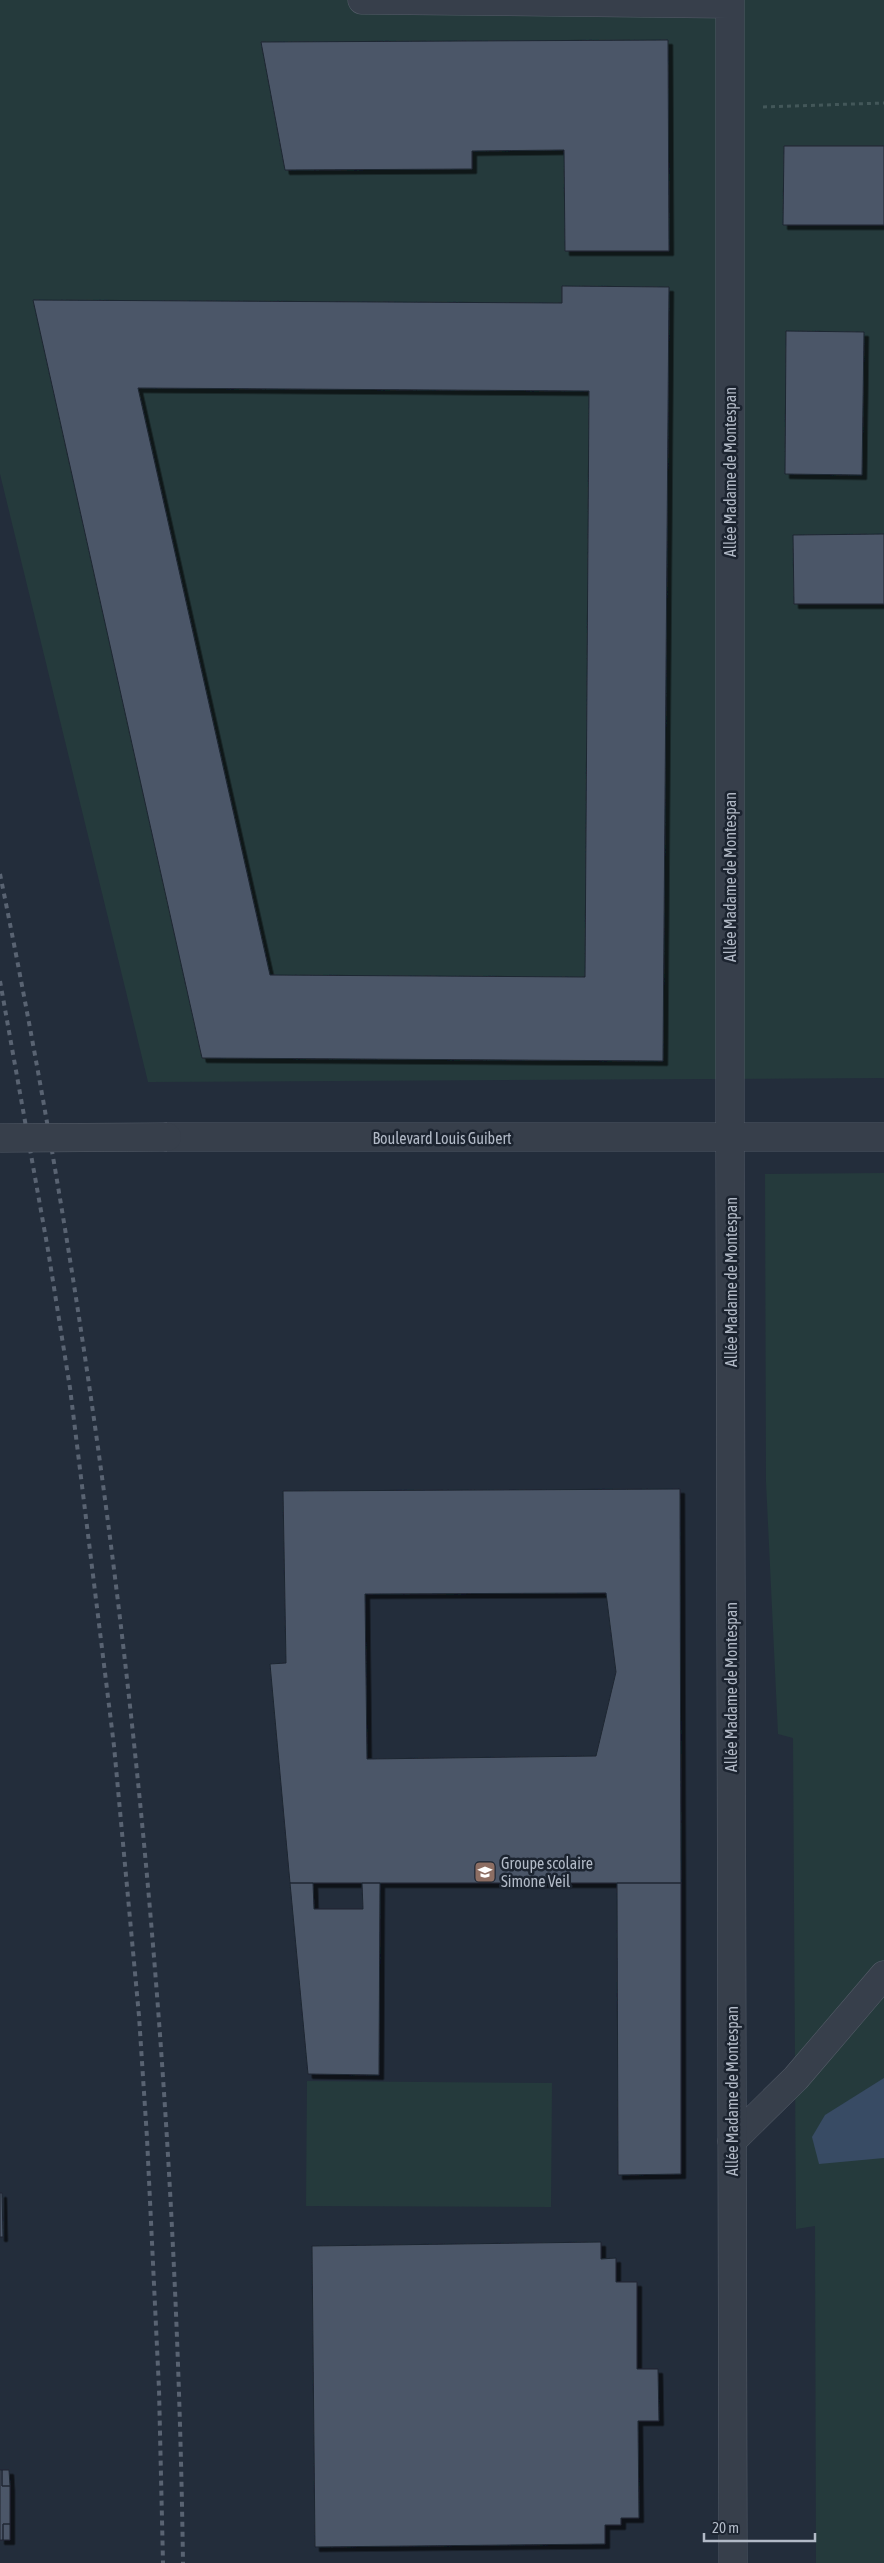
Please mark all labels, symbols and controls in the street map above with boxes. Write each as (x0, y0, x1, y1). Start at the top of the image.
street label: Allée Madame de Montespan (721, 387, 740, 557)
street label: Allée Madame de Montespan (721, 792, 740, 962)
street label: Boulevard Louis Guibert (372, 1129, 512, 1147)
street label: Allée Madame de Montespan (722, 1197, 741, 1367)
street label: Allée Madame de Montespan (722, 1602, 741, 1772)
place label: Groupe scolaire Simone Veil (501, 1854, 593, 1890)
school or university icon: Groupe scolaire Simone Veil (473, 1860, 497, 1884)
street label: Allée Madame de Montespan (723, 2006, 742, 2176)
scale bar (704, 2510, 815, 2542)
text: 20 m (712, 2519, 739, 2536)

